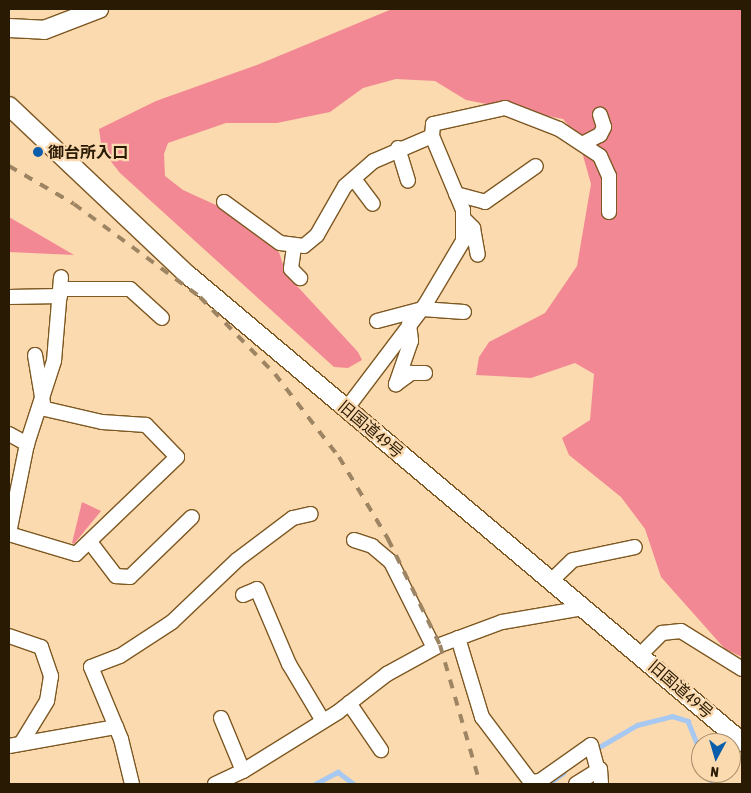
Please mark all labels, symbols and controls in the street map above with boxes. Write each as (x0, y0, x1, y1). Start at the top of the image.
place label: 御台所入口 (48, 142, 128, 162)
marker: 御台所入口 (32, 146, 44, 158)
street label: 旧国道49号 (335, 396, 407, 462)
street label: 旧国道49号 (645, 656, 717, 722)
north arrow (691, 733, 741, 783)
text: N (710, 764, 719, 780)

